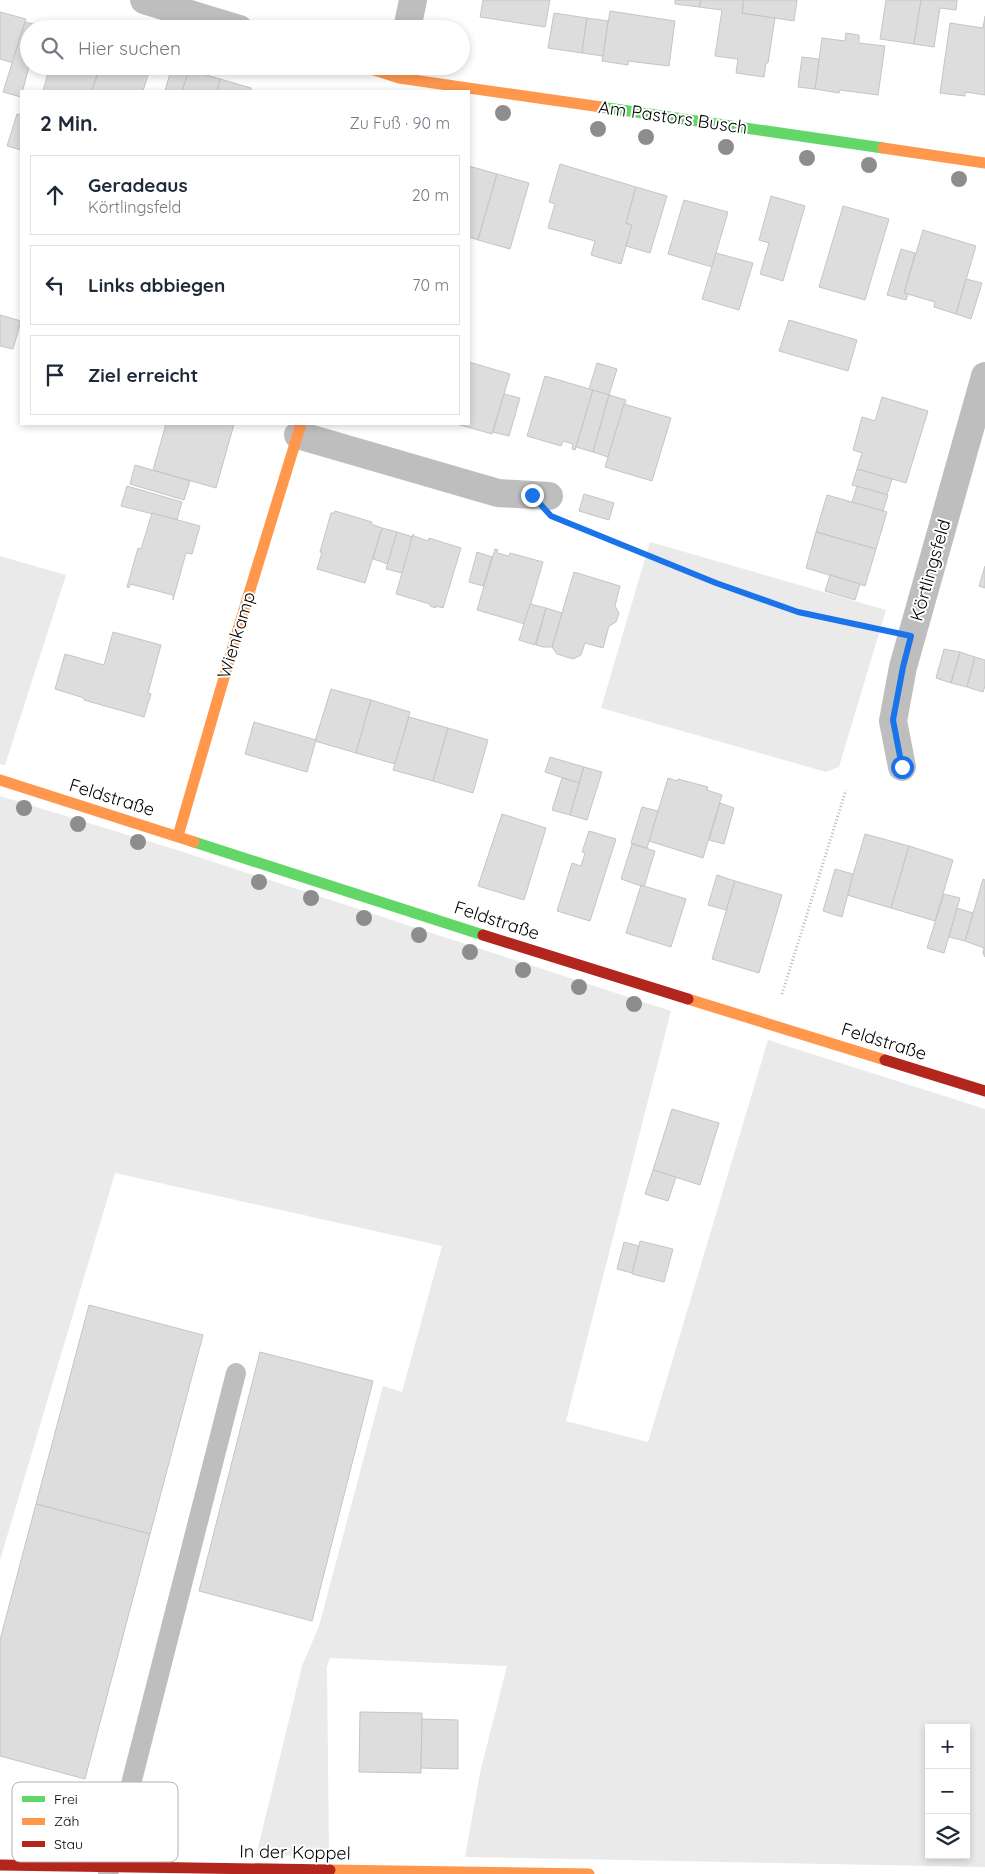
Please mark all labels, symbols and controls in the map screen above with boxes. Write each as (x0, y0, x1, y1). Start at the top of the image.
search box (20, 20, 470, 75)
icon: search (38, 34, 66, 62)
text: Hier suchen (78, 36, 181, 60)
street label: Am Pastors Busch (597, 95, 749, 139)
text: 2 Min. (40, 110, 98, 136)
text: Zu Fuß · 90 m (349, 113, 450, 133)
text: Geradeaus (88, 173, 188, 197)
icon: ahead (41, 181, 69, 209)
text: 20 m (412, 185, 449, 205)
text: Körtlingsfeld (88, 197, 181, 217)
icon: left (41, 271, 69, 299)
text: Links abbiegen (88, 273, 225, 297)
text: 70 m (412, 275, 449, 295)
icon: arrive (41, 361, 69, 389)
text: Ziel erreicht (88, 363, 198, 387)
route end (521, 484, 544, 507)
street label: Körtlingsfeld (905, 516, 955, 624)
street label: Wienkamp (212, 589, 260, 681)
route start (891, 756, 914, 779)
street label: Feldstraße (66, 773, 158, 821)
street label: Feldstraße (452, 895, 542, 945)
street label: Feldstraße (838, 1017, 930, 1065)
map controls (925, 1724, 970, 1859)
button: + (925, 1724, 970, 1769)
button: − (925, 1769, 970, 1814)
legend (12, 1782, 178, 1862)
text: Frei (54, 1790, 78, 1808)
text: Zäh (54, 1812, 79, 1830)
button: layers (925, 1814, 970, 1859)
text: Stau (54, 1835, 83, 1853)
street label: In der Koppel (239, 1840, 351, 1864)

